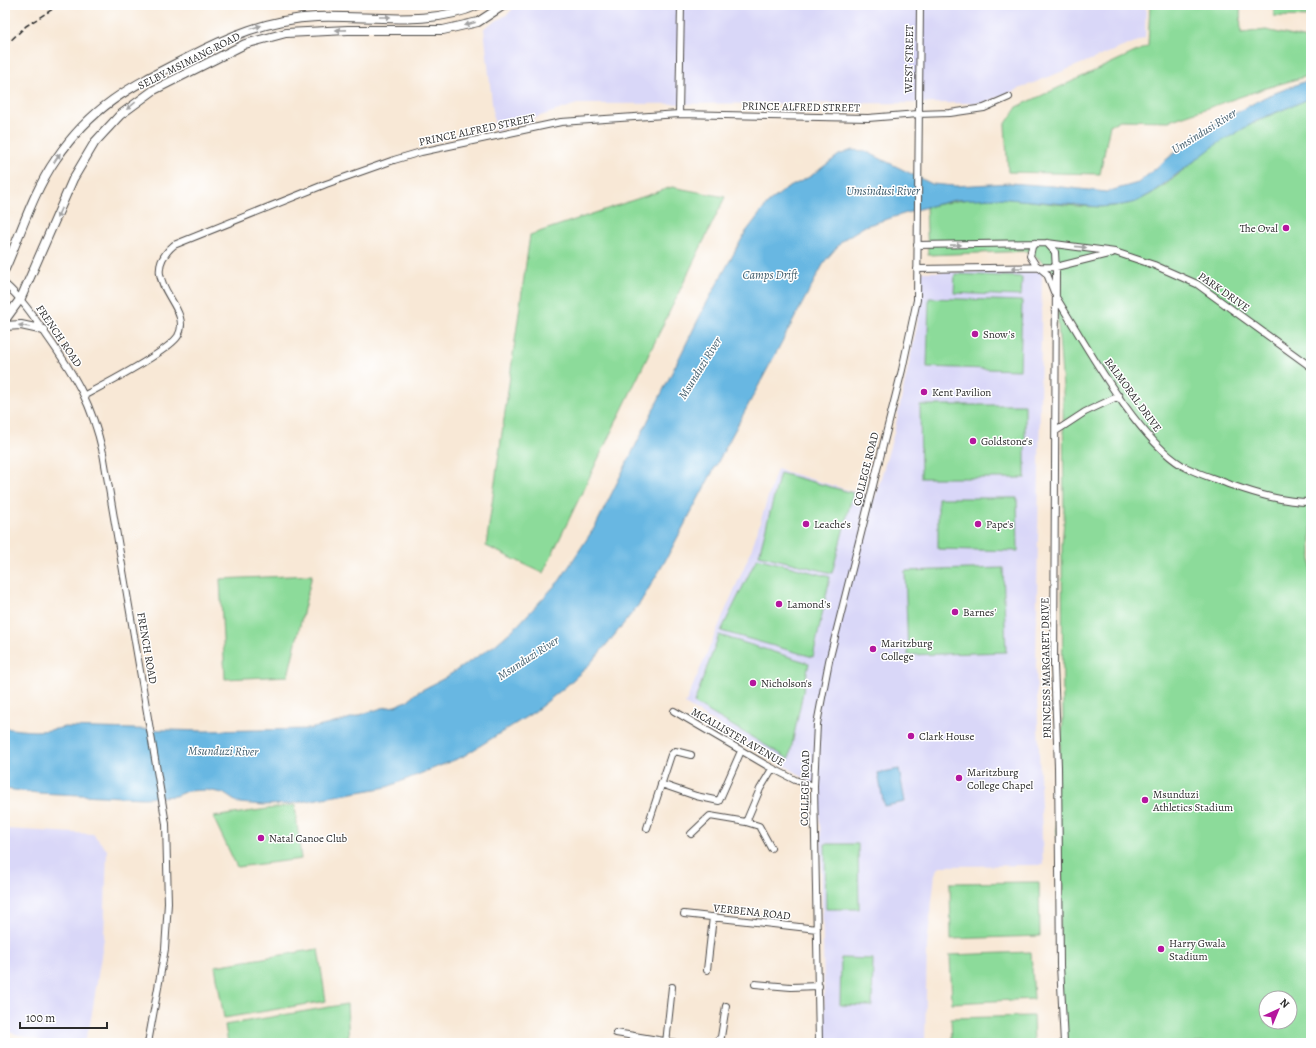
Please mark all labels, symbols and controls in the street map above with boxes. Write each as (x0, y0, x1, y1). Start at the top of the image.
one-way arrow (379, 14, 392, 20)
one-way arrow (464, 21, 476, 27)
one-way arrow (250, 24, 262, 30)
street label: WEST STREET (901, 25, 917, 94)
one-way arrow (334, 27, 347, 33)
street label: SELBY MSIMANG ROAD (135, 29, 243, 93)
street label: PRINCE ALFRED STREET (742, 98, 860, 116)
one-way arrow (125, 102, 136, 111)
water label: Umsindusi River (1169, 104, 1240, 157)
street label: PRINCE ALFRED STREET (418, 110, 536, 150)
one-way arrow (53, 152, 61, 163)
water label: Umsindusi River (846, 183, 921, 199)
one-way arrow (56, 207, 62, 218)
place label: The Oval (1240, 221, 1278, 236)
marker: The Oval (1281, 223, 1291, 233)
one-way arrow (950, 241, 962, 248)
one-way arrow (1075, 243, 1087, 250)
one-way arrow (1010, 265, 1023, 271)
water label: Camps Drift (743, 267, 798, 283)
street label: PARK DRIVE (1195, 269, 1253, 315)
street label: FRENCH ROAD (33, 302, 86, 370)
one-way arrow (18, 323, 31, 329)
place label: Snow's (983, 327, 1015, 342)
marker: Snow's (970, 329, 980, 339)
water label: Msunduzi River (675, 333, 726, 402)
street label: BALMORAL DRIVE (1101, 355, 1165, 435)
place label: Kent Pavilion (932, 385, 991, 400)
marker: Kent Pavilion (919, 387, 929, 397)
street label: COLLEGE ROAD (850, 430, 882, 508)
place label: Goldstone's (981, 434, 1032, 449)
marker: Goldstone's (968, 436, 978, 446)
place label: Leache's (814, 517, 851, 532)
place label: Pape's (986, 517, 1014, 532)
marker: Leache's (801, 519, 811, 529)
marker: Pape's (973, 519, 983, 529)
place label: Lamond's (787, 597, 831, 612)
street label: PRINCESS MARGARET DRIVE (1037, 597, 1055, 739)
marker: Lamond's (774, 599, 784, 609)
place label: Barnes' (963, 605, 996, 620)
marker: Barnes' (950, 607, 960, 617)
street label: FRENCH ROAD (133, 611, 161, 685)
water label: Msunduzi River (494, 632, 563, 684)
place label: Maritzburg College (881, 636, 933, 664)
marker: Maritzburg College (868, 644, 878, 654)
place label: Nicholson's (761, 676, 812, 691)
marker: Nicholson's (748, 678, 758, 688)
street label: MCALLISTER AVENUE (689, 704, 787, 770)
place label: Clark House (919, 729, 974, 744)
marker: Clark House (906, 731, 916, 741)
water label: Msunduzi River (188, 742, 259, 760)
street label: COLLEGE ROAD (797, 750, 813, 826)
place label: Maritzburg College Chapel (967, 765, 1034, 793)
marker: Maritzburg College Chapel (954, 773, 964, 783)
place label: Msunduzi Athletics Stadium (1152, 787, 1233, 815)
marker: Msunduzi Athletics Stadium (1140, 795, 1150, 805)
place label: Natal Canoe Club (269, 831, 348, 846)
marker: Natal Canoe Club (256, 833, 266, 843)
street label: VERBENA ROAD (712, 900, 792, 924)
place label: Harry Gwala Stadium (1169, 936, 1226, 964)
marker: Harry Gwala Stadium (1156, 944, 1166, 954)
north arrow (1258, 990, 1298, 1030)
text: N (1277, 995, 1293, 1011)
scale bar (20, 1004, 107, 1030)
text: 100 m (26, 1010, 55, 1026)

